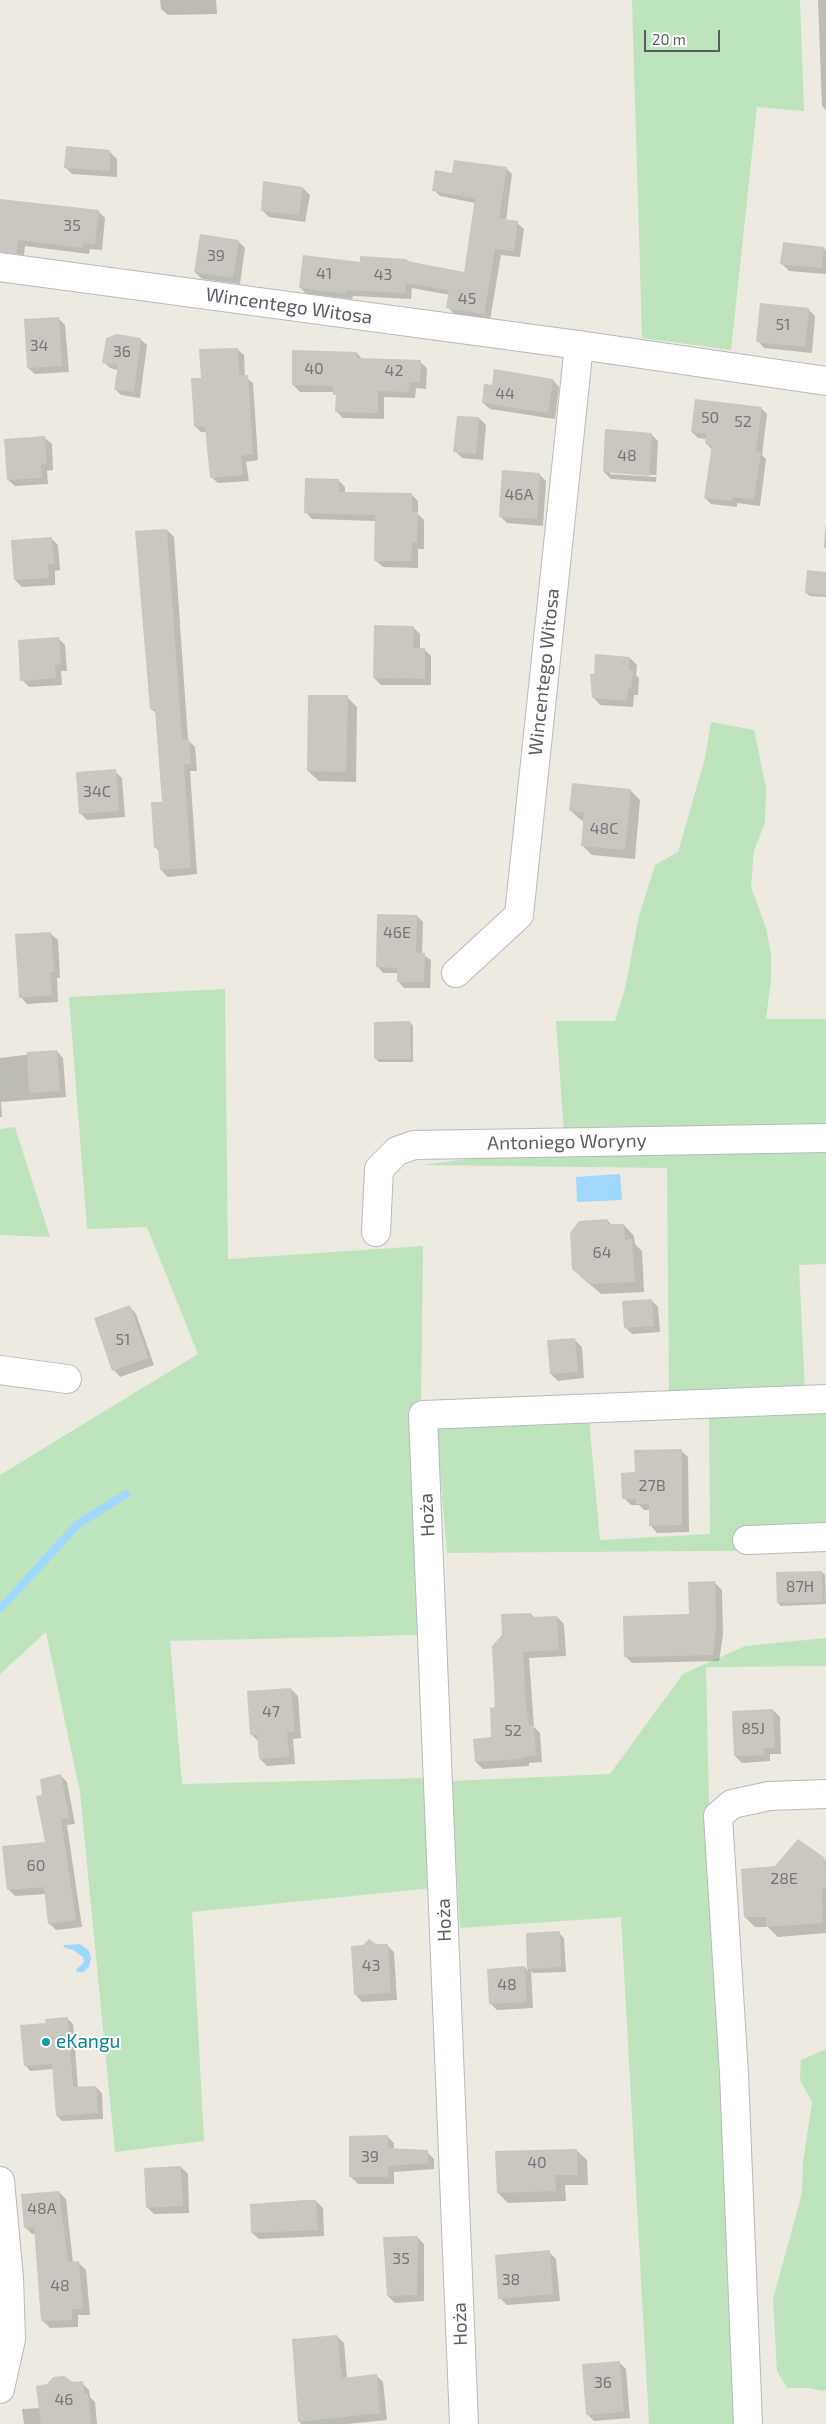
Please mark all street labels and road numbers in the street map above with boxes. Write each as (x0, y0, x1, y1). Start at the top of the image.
street label: Wincentego Witosa (204, 283, 374, 329)
street label: Wincentego Witosa (524, 587, 564, 757)
street label: Antoniego Woryny (487, 1129, 647, 1155)
street label: Hoża (414, 1493, 440, 1537)
street label: Hoża (432, 1898, 456, 1942)
street label: Hoża (448, 2302, 472, 2346)

